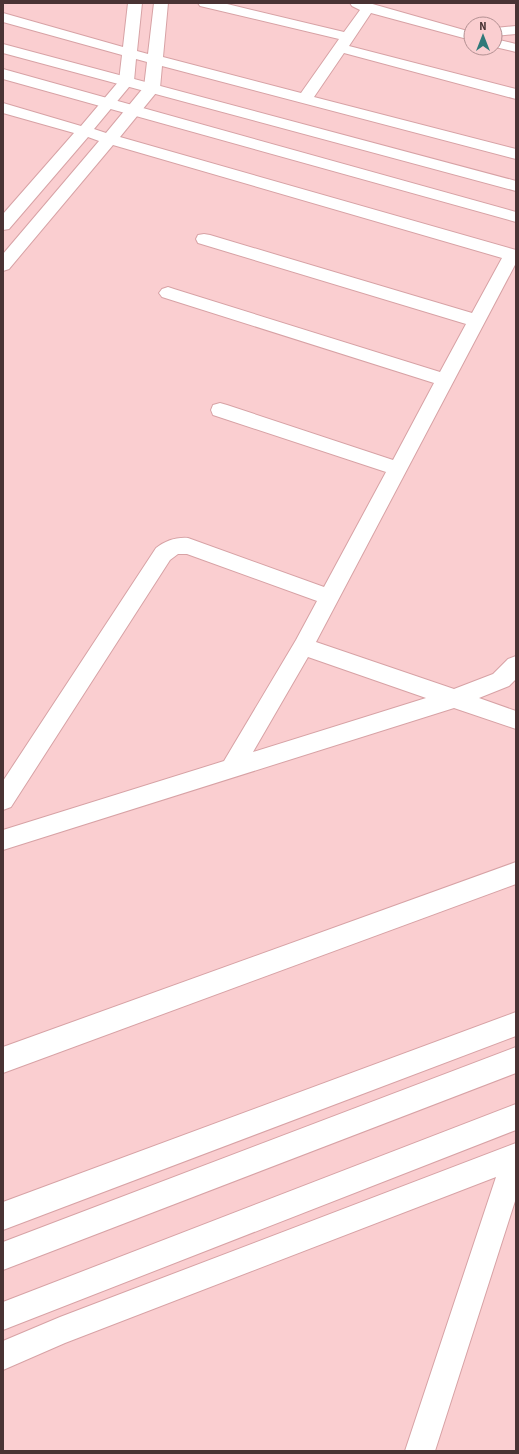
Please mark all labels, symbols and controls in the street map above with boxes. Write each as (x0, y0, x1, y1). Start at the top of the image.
north arrow (463, 16, 503, 56)
text: N (479, 19, 487, 34)

